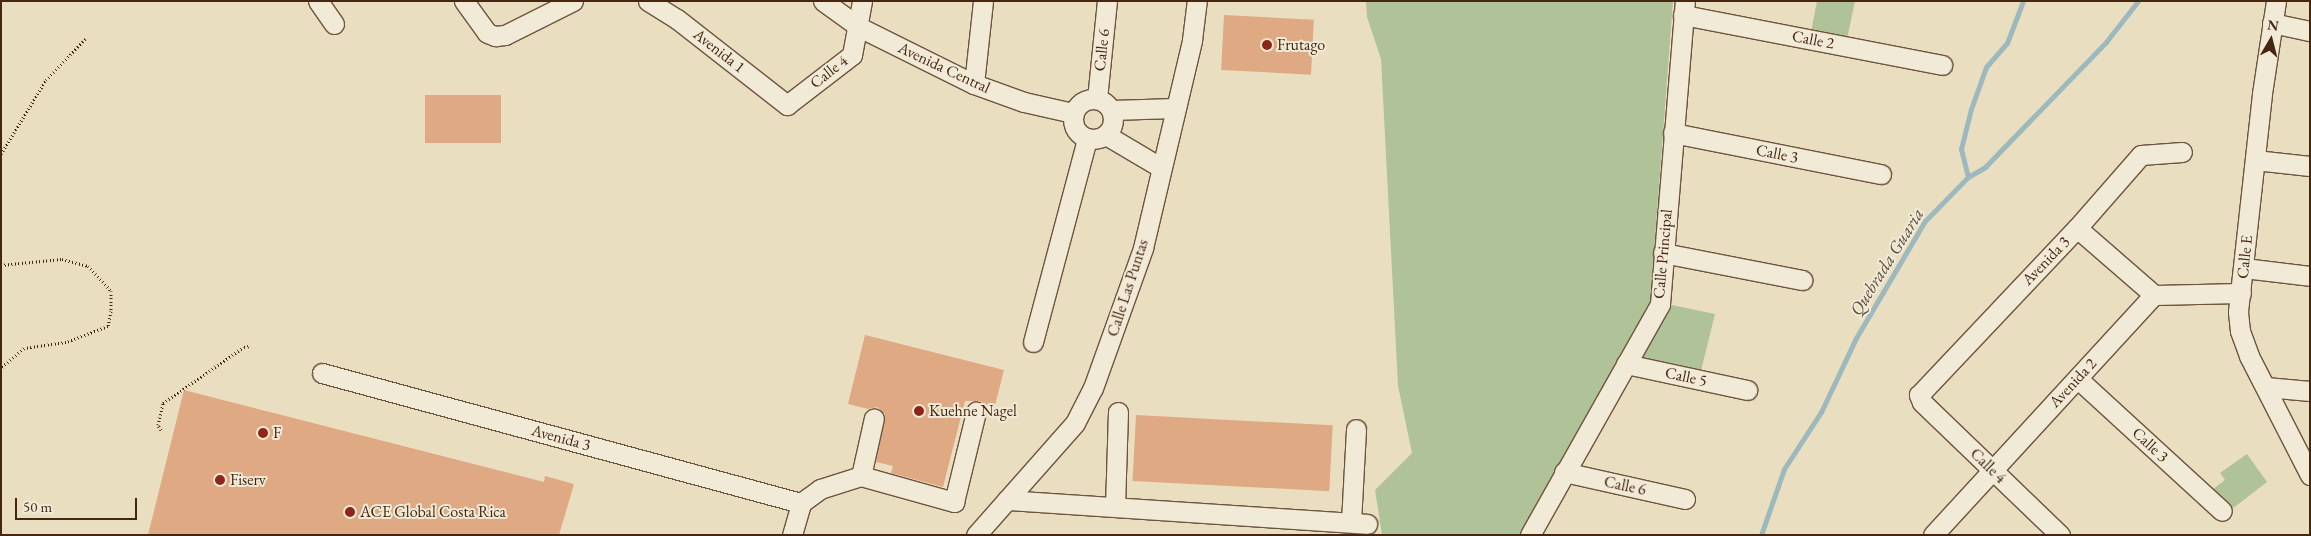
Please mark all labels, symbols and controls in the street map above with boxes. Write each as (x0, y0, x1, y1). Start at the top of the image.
north arrow (2246, 15, 2296, 65)
text: N (2266, 15, 2280, 35)
street label: Avenida 1 (689, 25, 749, 77)
street label: Calle 2 (1790, 27, 1836, 53)
street label: Calle 6 (1090, 28, 1114, 72)
place label: Frutago (1277, 35, 1325, 55)
street label: Avenida Central (895, 38, 993, 98)
marker: Frutago (1261, 39, 1273, 51)
street label: Calle 4 (806, 51, 852, 93)
street label: Calle 3 (1754, 141, 1800, 167)
water label: Quebrada Guaria (1845, 204, 1929, 320)
street label: Calle Principal (1650, 208, 1676, 300)
street label: Avenida 3 (2018, 233, 2074, 289)
street label: Calle E (2233, 234, 2257, 280)
street label: Calle Las Puntas (1103, 237, 1153, 339)
street label: Avenida 2 (2045, 354, 2101, 412)
street label: Calle 5 (1663, 363, 1709, 391)
place label: Kuehne Nagel (929, 401, 1017, 421)
marker: Kuehne Nagel (913, 405, 925, 417)
street label: Avenida 3 (529, 421, 593, 455)
place label: F (273, 423, 281, 443)
street label: Calle 3 (2128, 423, 2172, 467)
marker: F (257, 427, 269, 439)
street label: Calle 4 (1966, 444, 2010, 488)
place label: Fiserv (230, 470, 266, 490)
street label: Calle 6 (1602, 472, 1648, 500)
marker: Fiserv (214, 474, 226, 486)
scale bar (18, 488, 140, 520)
text: 50 m (23, 497, 52, 516)
place label: ACE Global Costa Rica (360, 502, 506, 522)
marker: ACE Global Costa Rica (344, 506, 356, 518)

